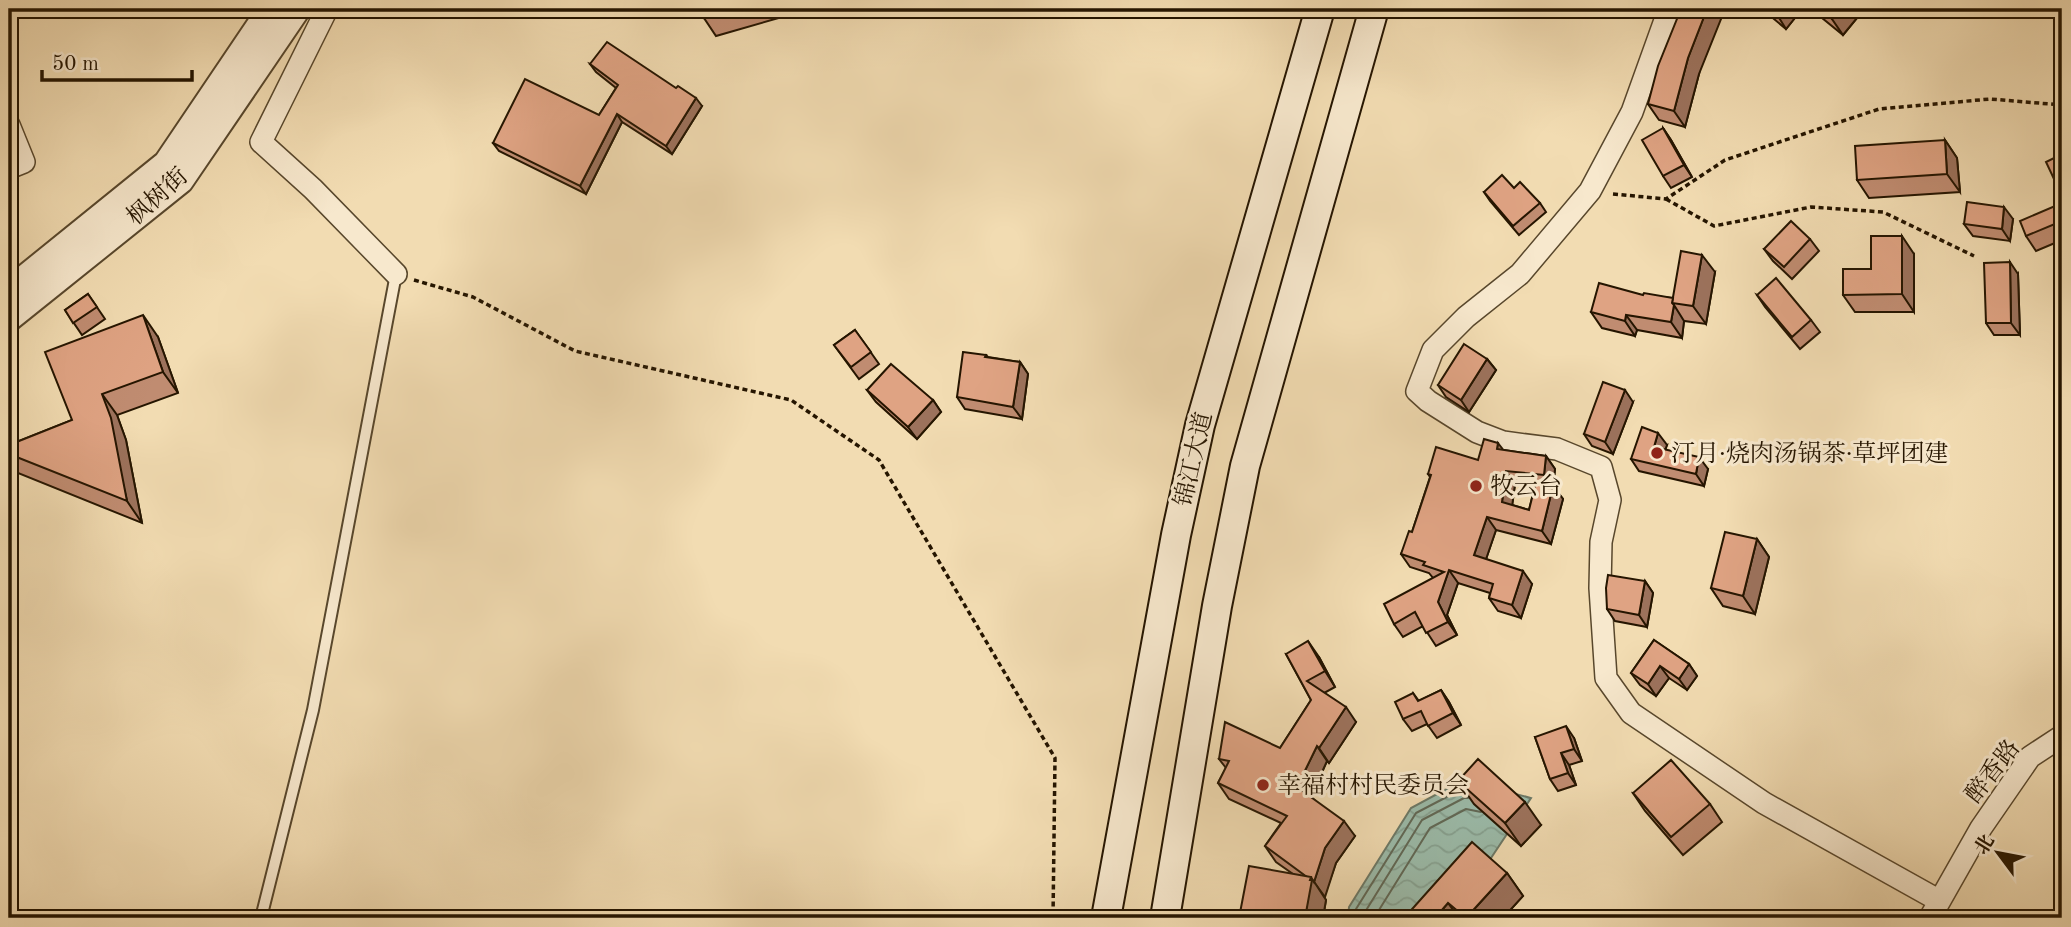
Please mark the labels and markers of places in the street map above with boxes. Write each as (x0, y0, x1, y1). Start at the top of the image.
place label: 汀月·烧肉汤锅茶·草坪团建 (1671, 440, 1948, 467)
marker: 汀月·烧肉汤锅茶·草坪团建 (1649, 445, 1665, 461)
place label: 牧云台 (1490, 473, 1562, 500)
marker: 牧云台 (1468, 478, 1484, 494)
place label: 幸福村村民委员会 (1277, 772, 1469, 799)
marker: 幸福村村民委员会 (1255, 777, 1271, 793)

